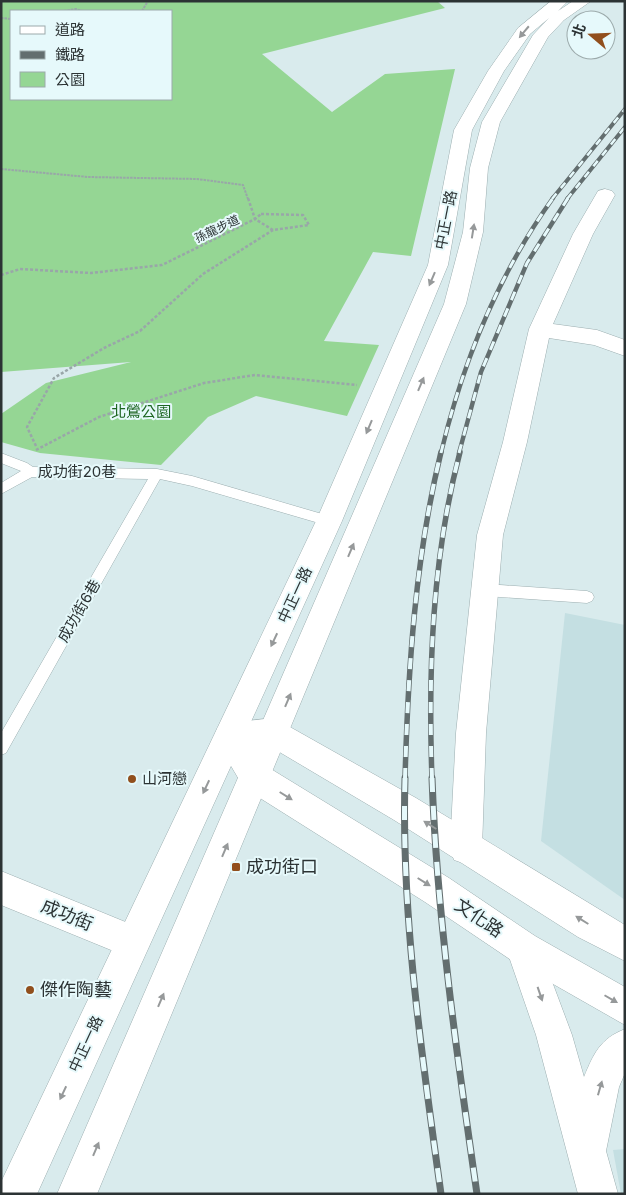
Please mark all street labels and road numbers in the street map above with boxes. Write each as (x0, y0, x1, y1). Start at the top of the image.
street label: 中正一路 (430, 189, 461, 251)
street label: 孫龍步道 (192, 212, 242, 245)
street label: 成功街20巷 (38, 462, 116, 481)
street label: 中正一路 (273, 564, 316, 626)
street label: 成功街6巷 (53, 576, 104, 646)
street label: 文化路 (451, 894, 508, 941)
street label: 成功街 (38, 895, 96, 934)
street label: 中正一路 (64, 1013, 107, 1075)

